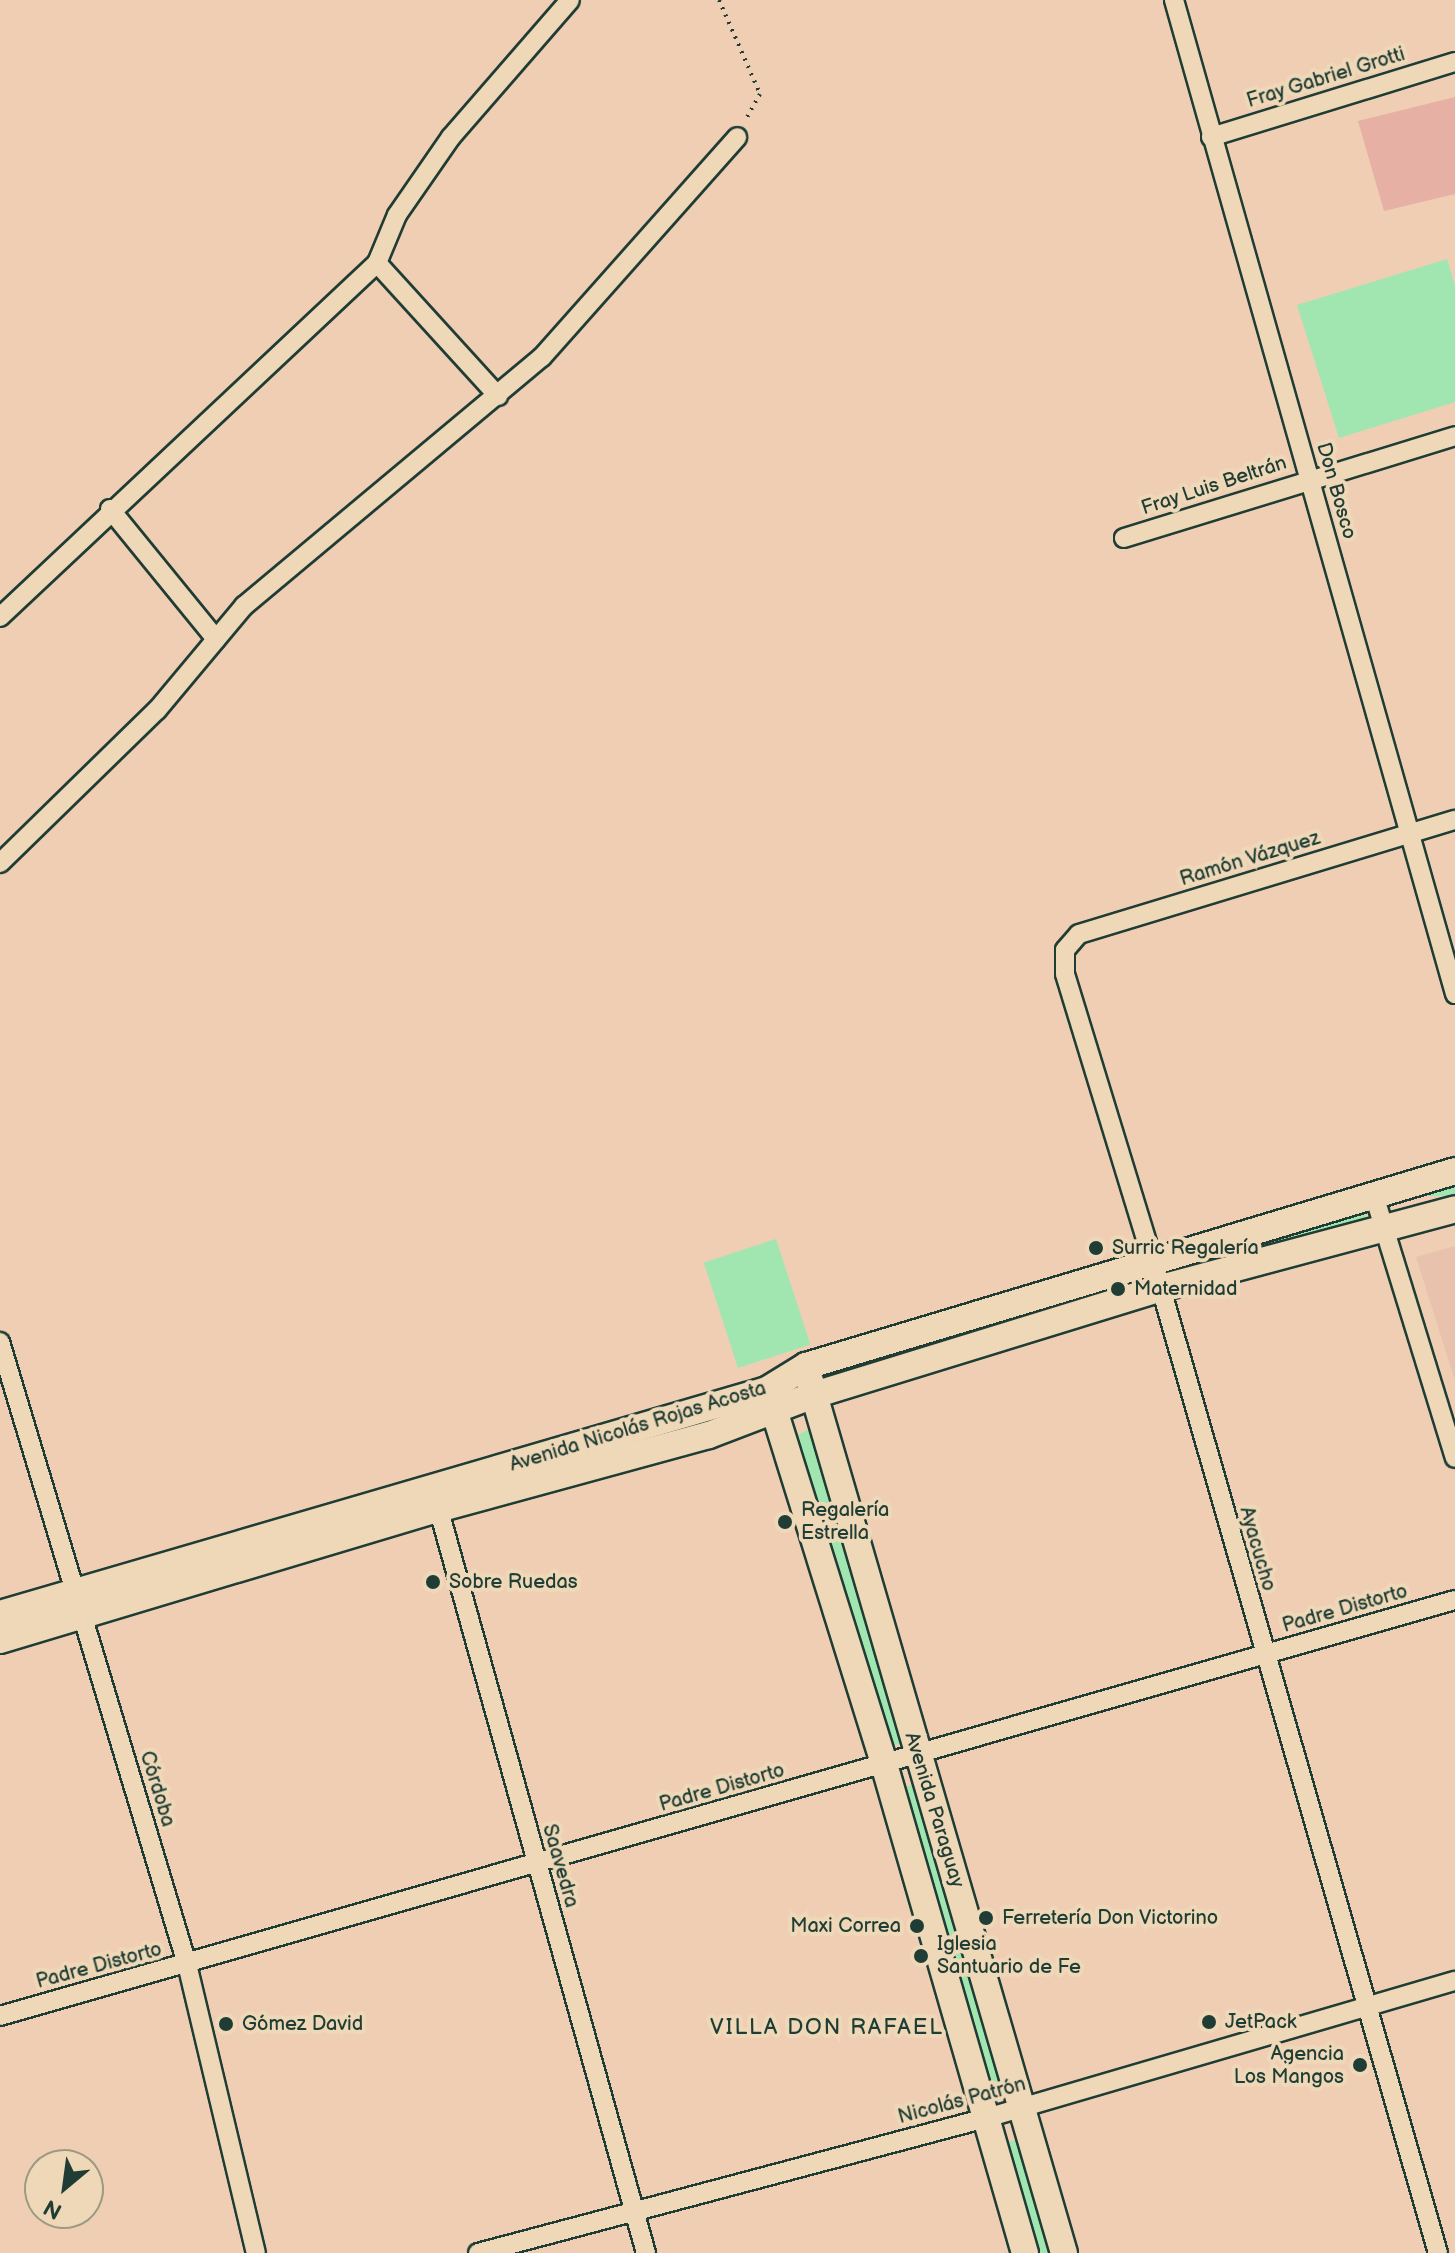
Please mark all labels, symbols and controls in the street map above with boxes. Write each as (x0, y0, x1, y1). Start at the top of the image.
street label: Fray Gabriel Grotti (1243, 42, 1409, 114)
street label: Don Bosco (1311, 440, 1361, 542)
street label: Fray Luis Beltrán (1138, 451, 1290, 521)
street label: Ramón Vázquez (1177, 826, 1323, 892)
place label: Surric Regalería (1112, 1236, 1259, 1260)
marker: Surric Regalería (1087, 1239, 1105, 1257)
place label: Maternidad (1134, 1277, 1237, 1301)
marker: Maternidad (1109, 1280, 1127, 1298)
street label: Avenida Nicolás Rojas Acosta (507, 1377, 769, 1477)
place label: Regalería Estrella (801, 1498, 889, 1545)
street label: Ayacucho (1234, 1504, 1280, 1594)
marker: Regalería Estrella (776, 1513, 794, 1531)
place label: Sobre Ruedas (449, 1570, 578, 1594)
marker: Sobre Ruedas (424, 1573, 442, 1591)
street label: Padre Distorto (1280, 1580, 1410, 1638)
street label: Avenida Paraguay (899, 1729, 969, 1891)
street label: Córdoba (134, 1748, 180, 1830)
street label: Padre Distorto (657, 1759, 787, 1817)
street label: Saavedra (537, 1822, 583, 1910)
place label: Ferretería Don Victorino (1002, 1906, 1219, 1930)
marker: Ferretería Don Victorino (977, 1909, 995, 1927)
place label: Maxi Correa (790, 1914, 901, 1938)
marker: Maxi Correa (908, 1917, 926, 1935)
place label: Iglesia Santuario de Fe (937, 1932, 1081, 1979)
street label: Padre Distorto (34, 1938, 164, 1994)
marker: Iglesia Santuario de Fe (912, 1947, 930, 1965)
place label: JetPack (1225, 2010, 1297, 2034)
place label: Gómez David (242, 2012, 363, 2036)
marker: JetPack (1200, 2013, 1218, 2031)
marker: Gómez David (217, 2015, 235, 2033)
district label: VILLA DON RAFAEL (710, 2015, 944, 2041)
place label: Agencia Los Mangos (1234, 2042, 1344, 2089)
marker: Agencia Los Mangos (1351, 2056, 1369, 2074)
street label: Nicolás Patrón (895, 2072, 1029, 2130)
north arrow (24, 2149, 104, 2229)
text: N (39, 2193, 67, 2224)

